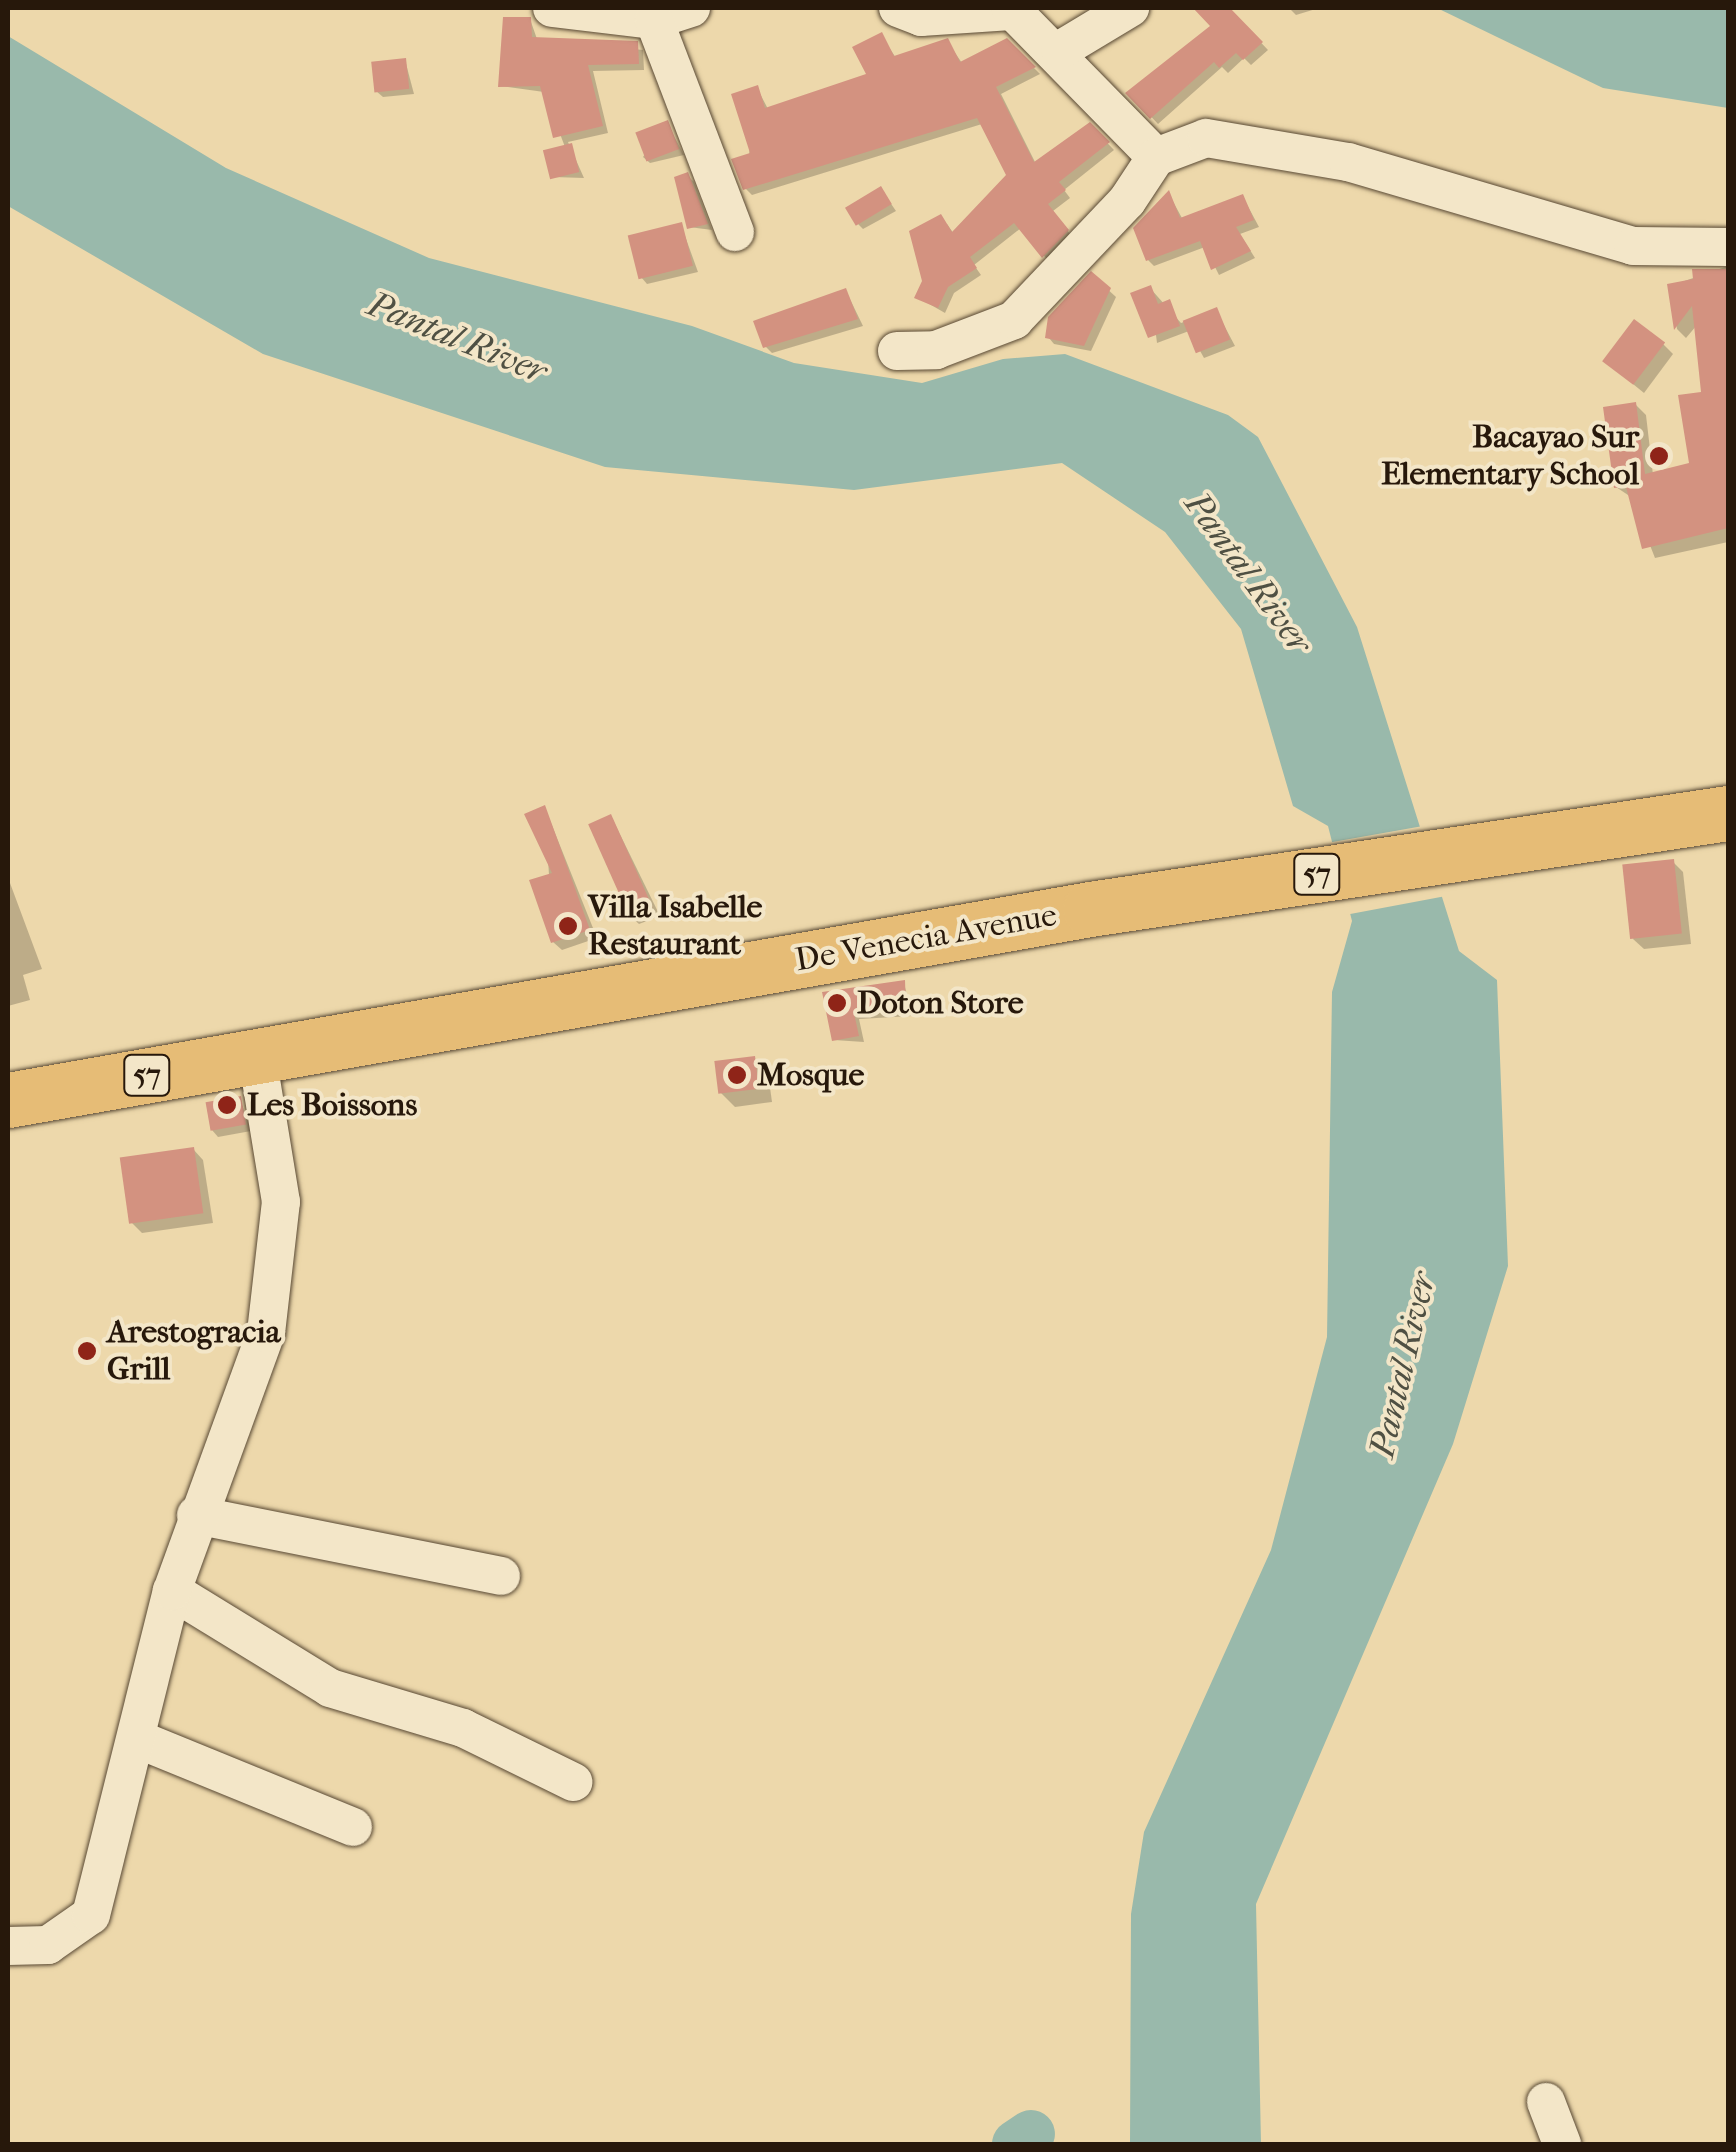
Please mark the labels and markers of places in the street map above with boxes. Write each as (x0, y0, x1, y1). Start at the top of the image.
place label: Bacayao Sur Elementary School (1381, 419, 1639, 494)
marker: Bacayao Sur Elementary School (1648, 445, 1670, 467)
place label: Villa Isabelle Restaurant (588, 889, 762, 964)
marker: Villa Isabelle Restaurant (557, 915, 579, 937)
place label: Doton Store (857, 984, 1024, 1022)
marker: Doton Store (826, 992, 848, 1014)
place label: Mosque (757, 1056, 864, 1094)
marker: Mosque (726, 1064, 748, 1086)
place label: Les Boissons (247, 1086, 417, 1124)
marker: Les Boissons (216, 1094, 238, 1116)
place label: Arestogracia Grill (107, 1314, 281, 1389)
marker: Arestogracia Grill (76, 1340, 98, 1362)

